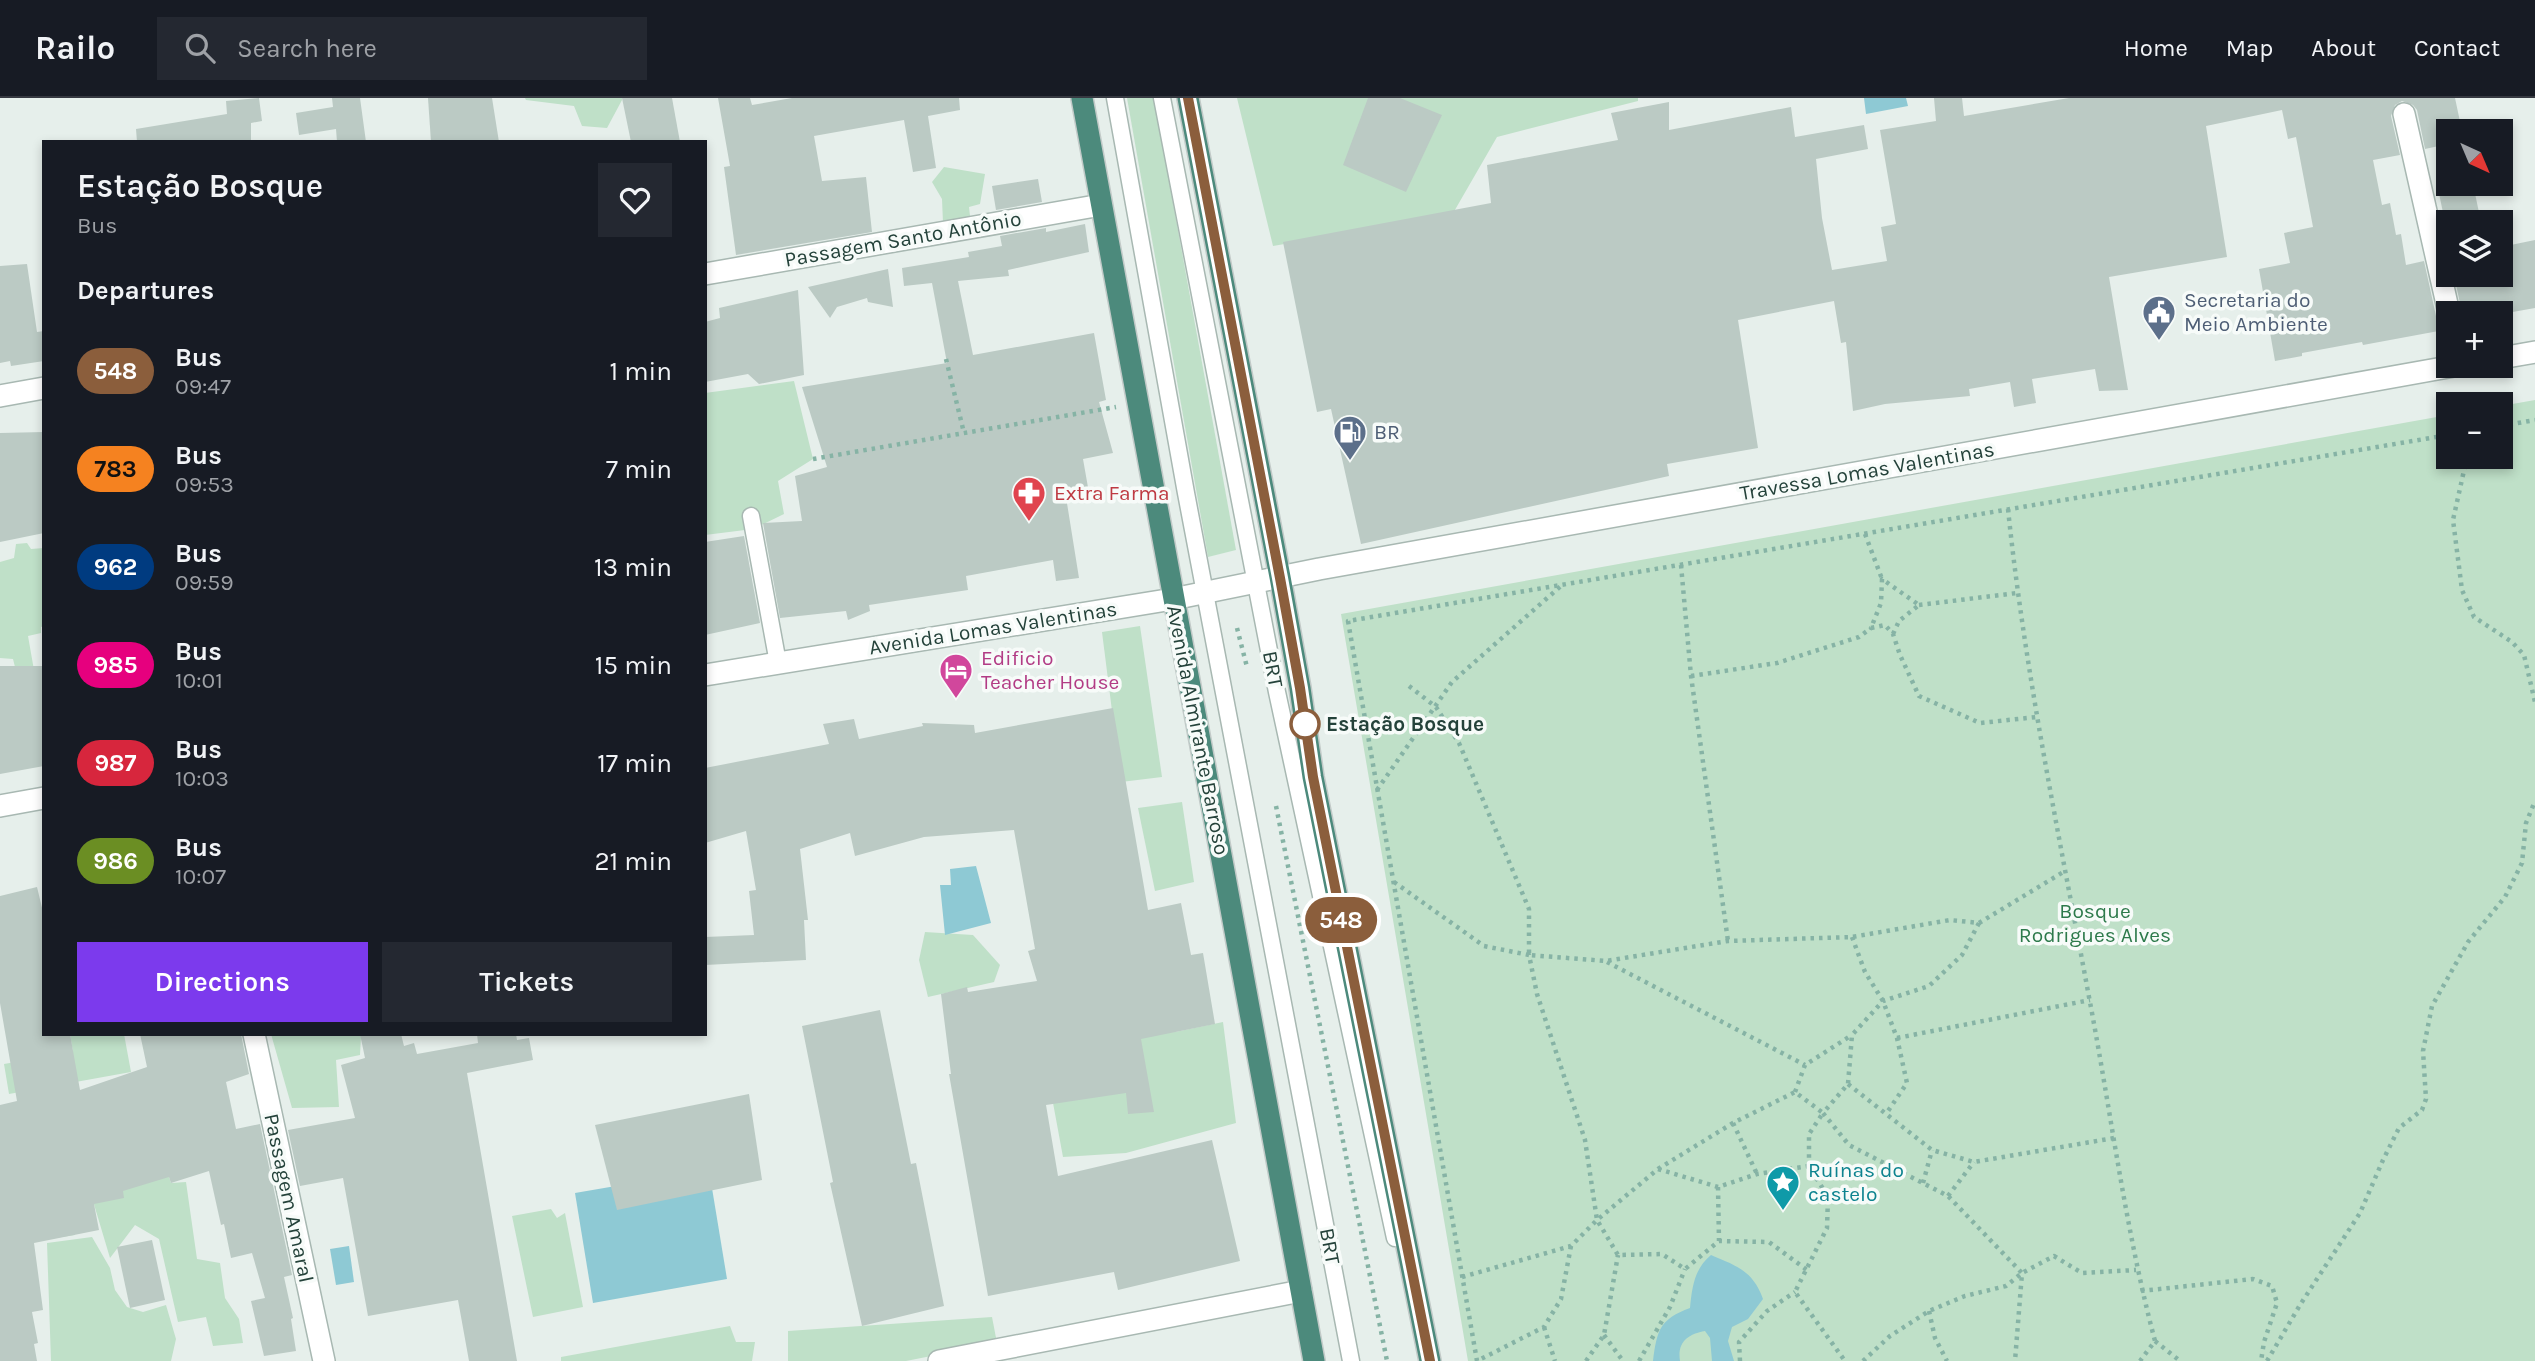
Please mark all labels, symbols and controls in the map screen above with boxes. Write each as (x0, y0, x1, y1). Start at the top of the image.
search box (157, 17, 647, 80)
text: Railo (35, 29, 115, 67)
icon: search (181, 29, 219, 67)
text: Search here (237, 33, 377, 64)
text: Home (2124, 34, 2188, 62)
text: Map (2226, 34, 2273, 62)
text: About (2311, 34, 2376, 62)
text: Contact (2414, 34, 2500, 62)
north arrow (2436, 119, 2513, 196)
map controls (2436, 119, 2513, 469)
button: heart (598, 163, 672, 237)
text: Estação Bosque (77, 167, 323, 205)
street label: Passagem Santo Antônio (783, 206, 1023, 272)
button: layers (2436, 210, 2513, 287)
text: Bus (77, 212, 117, 239)
text: Departures (77, 275, 214, 306)
place label: Secretaria do Meio Ambiente (2184, 288, 2328, 336)
public building icon: Secretaria do Meio Ambiente (2140, 293, 2178, 342)
button: + (2436, 301, 2513, 378)
text: Bus (175, 342, 222, 373)
text: 1 min (609, 356, 672, 387)
text: 548 (94, 357, 137, 385)
text: 09:47 (175, 373, 231, 400)
button: − (2436, 392, 2513, 469)
fuel station icon: BR (1331, 413, 1369, 462)
place label: BR (1374, 420, 1400, 444)
street label: Travessa Lomas Valentinas (1738, 437, 1996, 505)
text: Bus (175, 440, 222, 471)
text: 7 min (606, 454, 672, 485)
text: 783 (94, 455, 137, 483)
text: 09:53 (175, 471, 234, 498)
pharmacy icon: Extra Farma (1010, 474, 1048, 523)
place label: Extra Farma (1054, 481, 1169, 505)
text: Bus (175, 538, 222, 569)
text: 13 min (594, 552, 672, 583)
text: 962 (94, 553, 137, 581)
text: 09:59 (175, 569, 234, 596)
street label: Avenida Lomas Valentinas (867, 597, 1119, 659)
street label: Avenida Almirante Barroso (1162, 603, 1234, 857)
text: Bus (175, 636, 222, 667)
place label: Edificio Teacher House (981, 646, 1119, 694)
street label: BRT (1258, 649, 1288, 690)
text: 15 min (595, 650, 672, 681)
text: 985 (93, 651, 138, 679)
hotel icon: Edificio Teacher House (937, 651, 975, 700)
text: 10:01 (175, 667, 223, 694)
marker: Estação Bosque (1290, 709, 1320, 739)
place label: Estação Bosque (1326, 712, 1484, 737)
text: Bus (175, 734, 222, 765)
text: 17 min (597, 748, 672, 779)
text: 987 (94, 749, 137, 777)
text: 10:03 (175, 765, 229, 792)
text: Bus (175, 832, 222, 863)
text: 21 min (594, 846, 672, 877)
text: 986 (93, 847, 138, 875)
text: 10:07 (175, 863, 226, 890)
line badge: 548 (1301, 897, 1381, 943)
park label: Bosque Rodrigues Alves (2019, 899, 2171, 947)
text: 548 (1319, 906, 1363, 934)
button: Directions (77, 942, 368, 1022)
button: Tickets (382, 942, 672, 1022)
street label: Passagem Amaral (259, 1111, 319, 1285)
place label: Ruínas do castelo (1808, 1158, 1904, 1206)
place icon: Ruínas do castelo (1764, 1163, 1802, 1212)
street label: BRT (1315, 1226, 1345, 1267)

